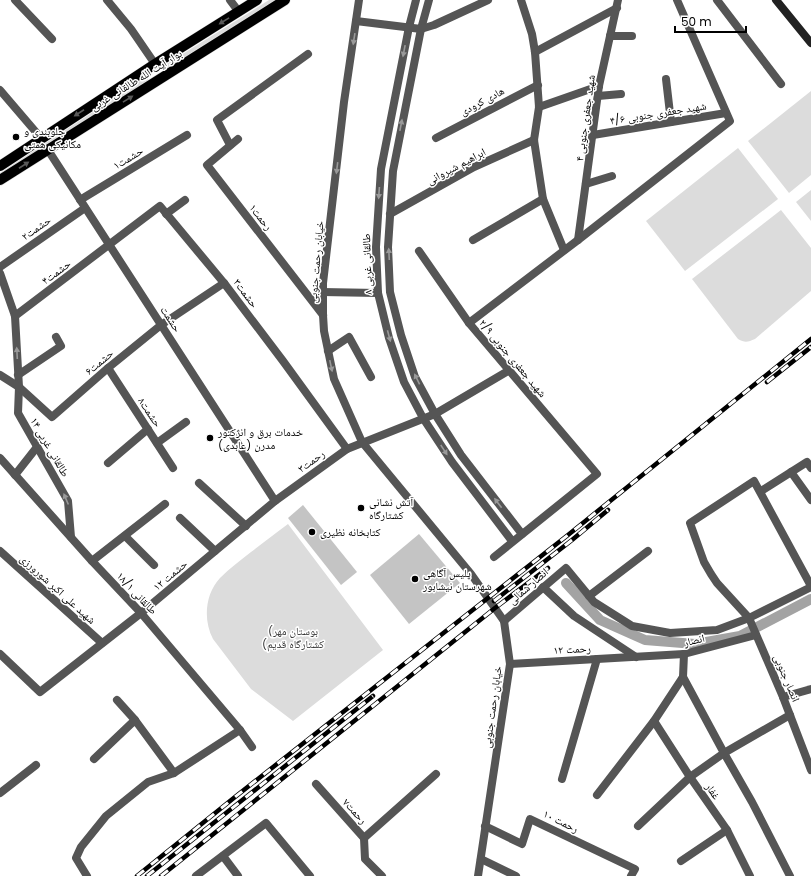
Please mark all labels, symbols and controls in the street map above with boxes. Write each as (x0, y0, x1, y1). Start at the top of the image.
scale bar (675, 8, 746, 34)
text: 50 m (681, 13, 712, 30)
one-way arrow (219, 17, 229, 25)
one-way arrow (351, 33, 357, 45)
street label: بوار آیت الله طالقانی غربی (87, 45, 185, 115)
one-way arrow (400, 45, 406, 58)
street label: شهید جعفری جنوبی ۴ (571, 74, 599, 162)
street label: هادی کرودی (457, 82, 507, 119)
one-way arrow (123, 95, 133, 103)
street label: شهید جعفری جنوبی ۴/۶ (609, 97, 707, 129)
one-way arrow (73, 110, 85, 117)
one-way arrow (399, 118, 405, 131)
place label: جلوبندی و مکانیکی همتی (24, 123, 81, 152)
marker: جلوبندی و مکانیکی همتی (11, 132, 21, 142)
street label: حشمت۱ (110, 143, 146, 173)
street label: ابراهیم شیروانی (424, 144, 488, 188)
one-way arrow (19, 161, 29, 169)
one-way arrow (333, 161, 340, 174)
one-way arrow (376, 187, 383, 199)
street label: رحمت۱ (246, 200, 276, 234)
street label: حشمت۲ (18, 212, 54, 244)
street label: خیابان رحمت جنوبی (304, 220, 328, 304)
street label: طالقانی غربی ۸ (358, 233, 376, 295)
one-way arrow (385, 248, 392, 260)
street label: حشمت۴ (38, 256, 74, 288)
street label: حشمت۳ (230, 275, 262, 311)
street label: حشمت (157, 303, 185, 335)
street label: شهید جعفری جنوبی ۲/۹ (476, 316, 550, 400)
one-way arrow (386, 330, 392, 342)
street label: حشمت۶ (81, 345, 117, 379)
one-way arrow (14, 346, 20, 359)
one-way arrow (329, 360, 335, 372)
one-way arrow (414, 374, 420, 385)
street label: حشمت۸ (134, 394, 166, 430)
street label: طالقانی غربی ۱۴ (26, 414, 74, 480)
place label: خدمات برق و انژکتور مدرن (عابدی) (217, 424, 303, 453)
marker: خدمات برق و انژکتور مدرن (عابدی) (205, 433, 215, 443)
one-way arrow (440, 445, 448, 456)
street label: رحمت۳ (294, 446, 328, 476)
one-way arrow (63, 493, 69, 504)
place label: آتش نشانی کشتارگاه (369, 494, 413, 523)
one-way arrow (494, 497, 502, 508)
marker: آتش نشانی کشتارگاه (356, 503, 366, 513)
place label: کتابخانه نظیری (320, 524, 381, 540)
marker: کتابخانه نظیری (307, 527, 317, 537)
street label: شهید علی اکبر شورورزی (17, 551, 99, 627)
street label: حشمت ۱۲ (149, 556, 191, 594)
street label: انصار شمالی (504, 564, 552, 608)
place label: پلیس آگاهی شهرستان نیشابور (422, 565, 492, 594)
street label: طالقانی ۱۸/۱ (113, 568, 161, 618)
marker: پلیس آگاهی شهرستان نیشابور (410, 574, 420, 584)
park label: (بوستان مهر (کشتارگاه قدیم (262, 623, 324, 652)
street label: انصار (681, 630, 706, 651)
street label: رحمت ۱۲ (553, 640, 591, 658)
street label: انصار جنوبی (770, 652, 804, 704)
street label: خیابان رحمت جنوبی (478, 665, 506, 749)
street label: غفار (701, 779, 725, 803)
street label: رحمت۷ (339, 795, 371, 827)
street label: رحمت ۱۰ (541, 806, 581, 836)

